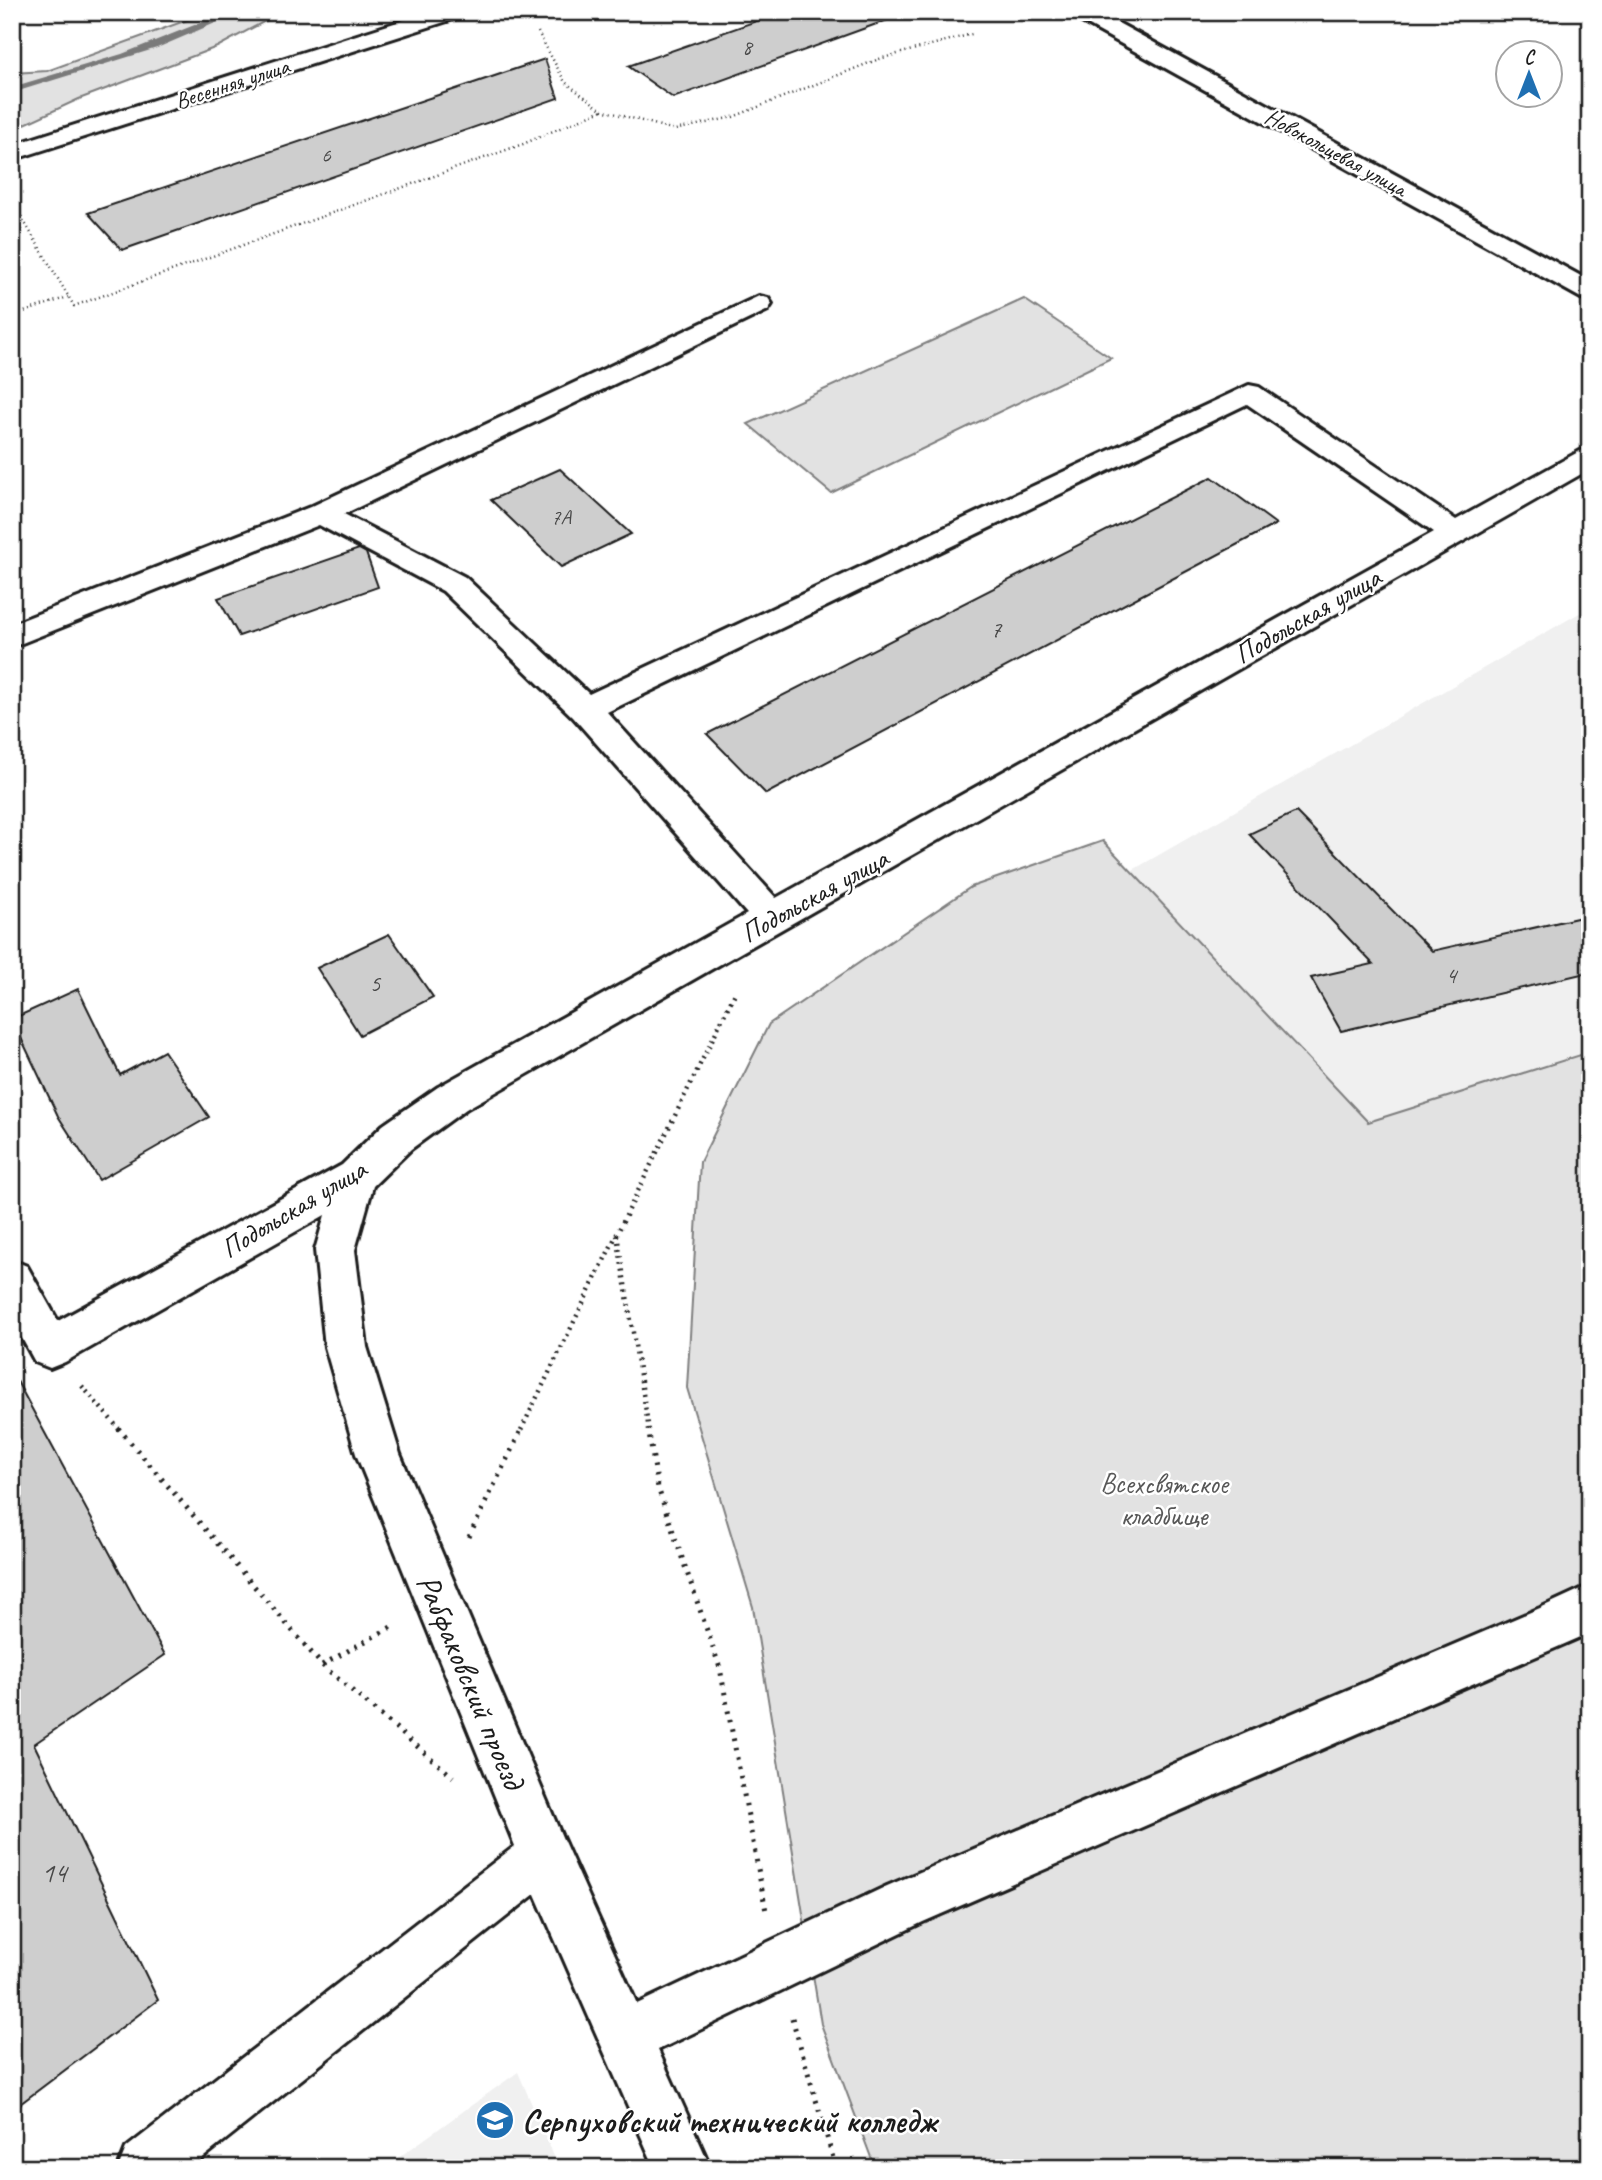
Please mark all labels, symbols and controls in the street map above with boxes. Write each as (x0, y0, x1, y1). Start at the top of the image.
house number: 8 (742, 34, 754, 60)
north arrow (1494, 38, 1564, 108)
text: С (1524, 46, 1536, 70)
street label: Весенняя улица (171, 51, 295, 116)
street label: Новокольцевая улица (1260, 102, 1414, 204)
house number: 6 (321, 142, 331, 168)
house number: 7А (551, 504, 572, 530)
street label: Подольская улица (1228, 559, 1388, 671)
house number: 7 (991, 614, 1003, 644)
street label: Подольская улица (734, 840, 896, 950)
house number: 4 (1446, 960, 1459, 990)
house number: 5 (370, 968, 382, 998)
street label: Подольская улица (214, 1150, 374, 1265)
park label: Всехсвятское кладбище (1100, 1466, 1230, 1533)
street label: Рабфаковский проезд (407, 1568, 536, 1798)
house number: 14 (41, 1855, 69, 1890)
school or university icon: Серпуховский технический колледж (474, 2099, 516, 2141)
place label: Серпуховский технический колледж (522, 2100, 940, 2142)

